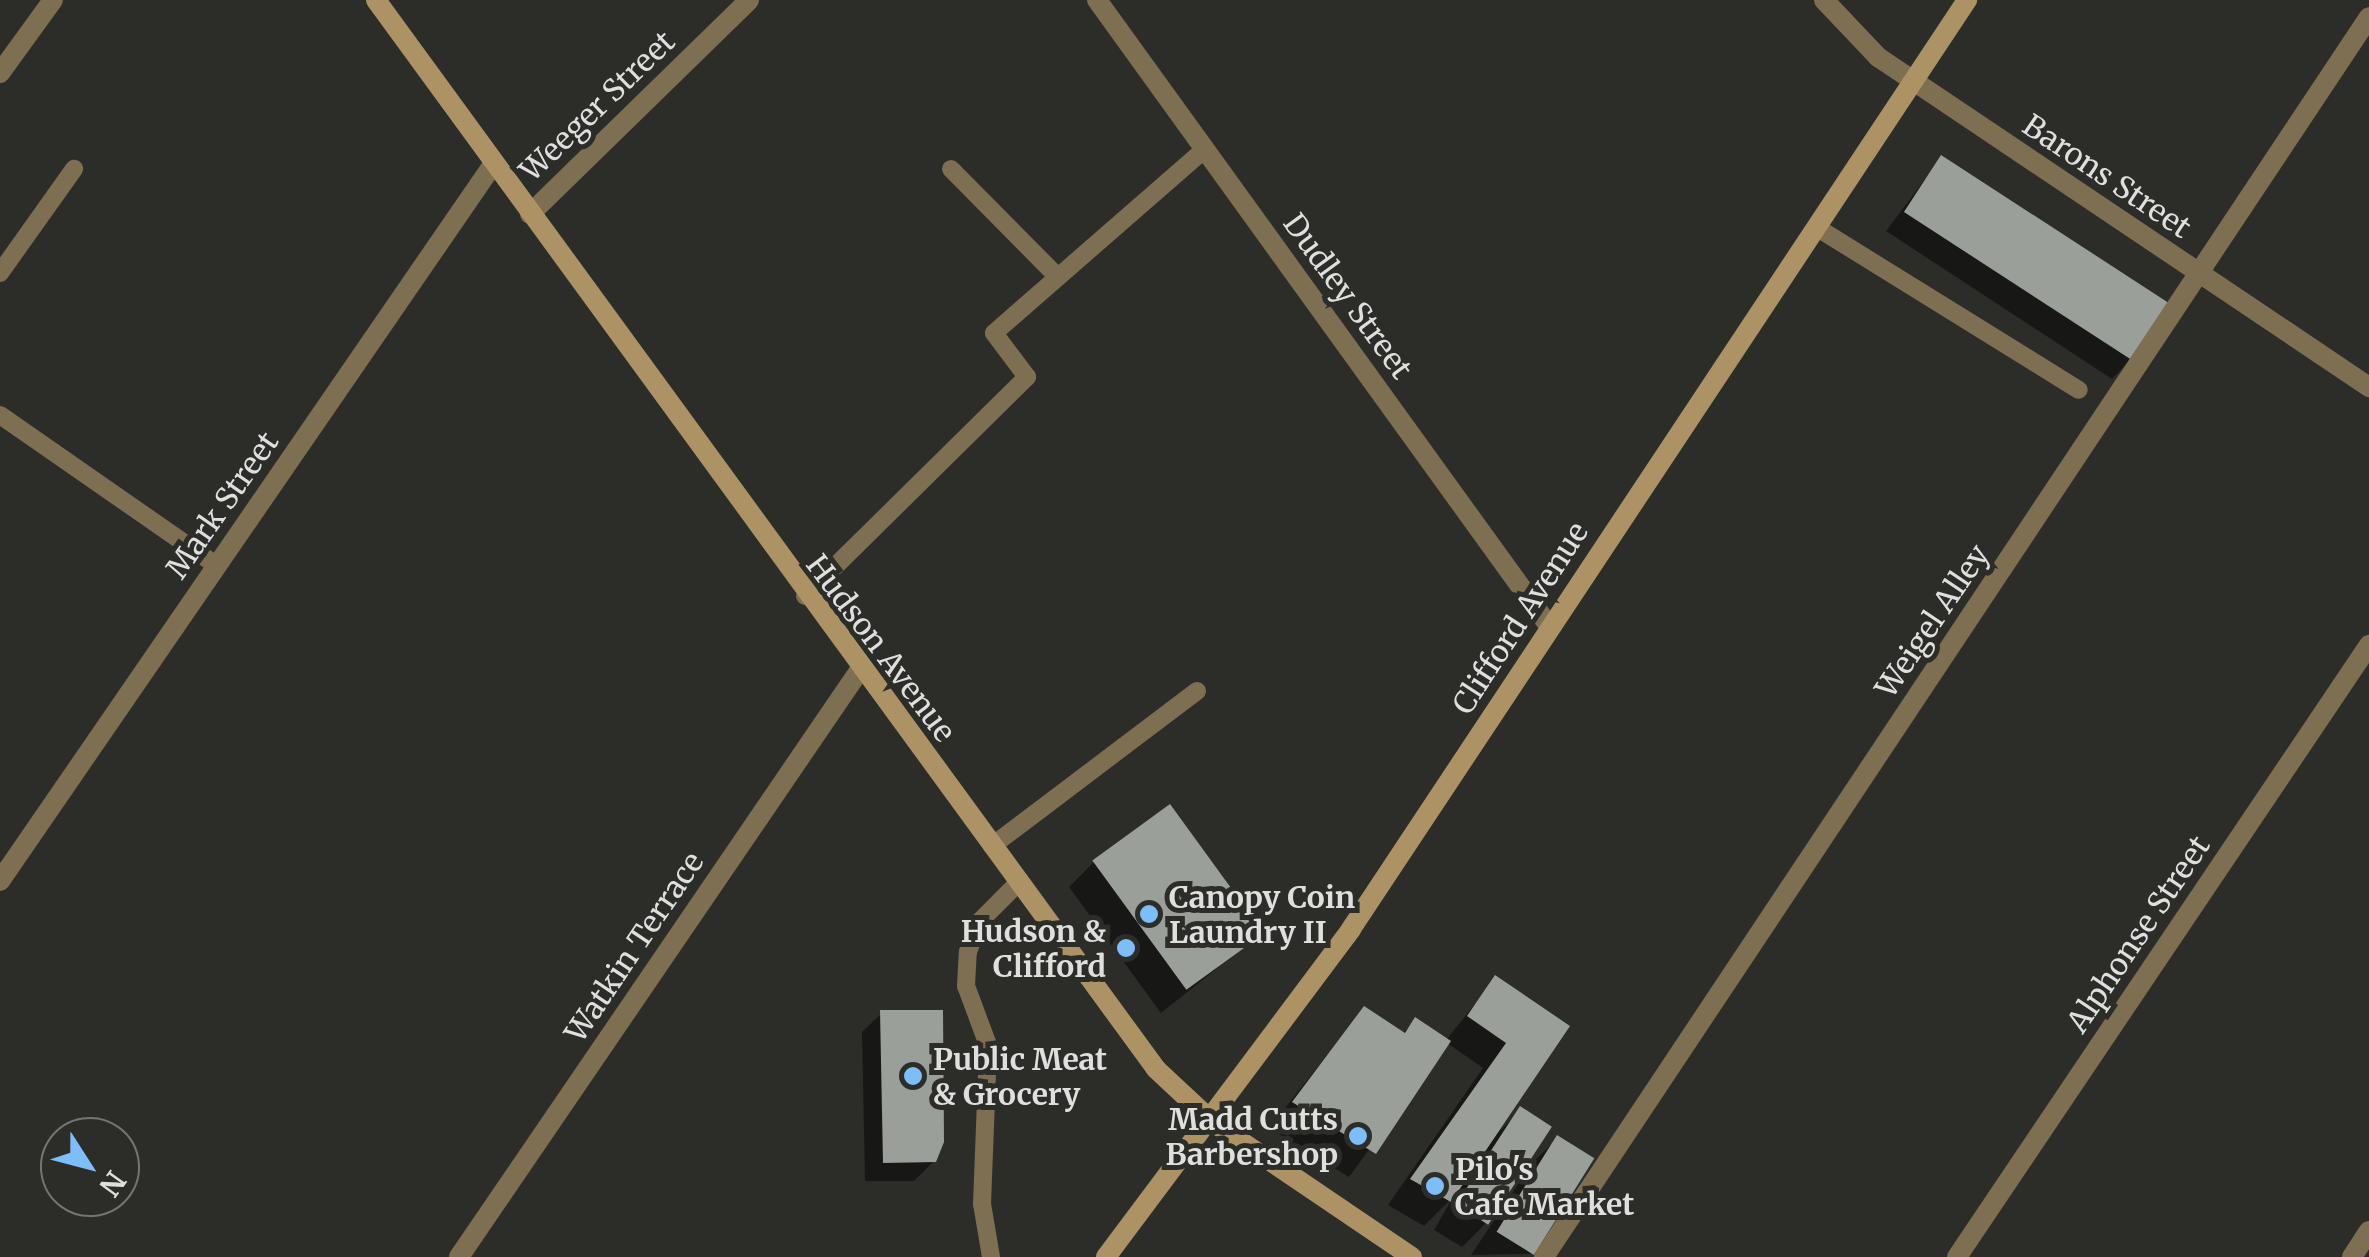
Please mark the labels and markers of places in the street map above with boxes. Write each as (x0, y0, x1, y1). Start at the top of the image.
place label: Canopy Coin Laundry II (1169, 879, 1355, 950)
marker: Canopy Coin Laundry II (1138, 903, 1160, 925)
place label: Hudson & Clifford (961, 913, 1106, 984)
marker: Hudson & Clifford (1115, 937, 1137, 959)
place label: Public Meat & Grocery (933, 1041, 1107, 1112)
marker: Public Meat & Grocery (902, 1065, 924, 1087)
place label: Madd Cutts Barbershop (1165, 1101, 1338, 1172)
marker: Madd Cutts Barbershop (1347, 1125, 1369, 1147)
place label: Pilo's Cafe Market (1455, 1151, 1634, 1222)
marker: Pilo's Cafe Market (1424, 1175, 1446, 1197)

